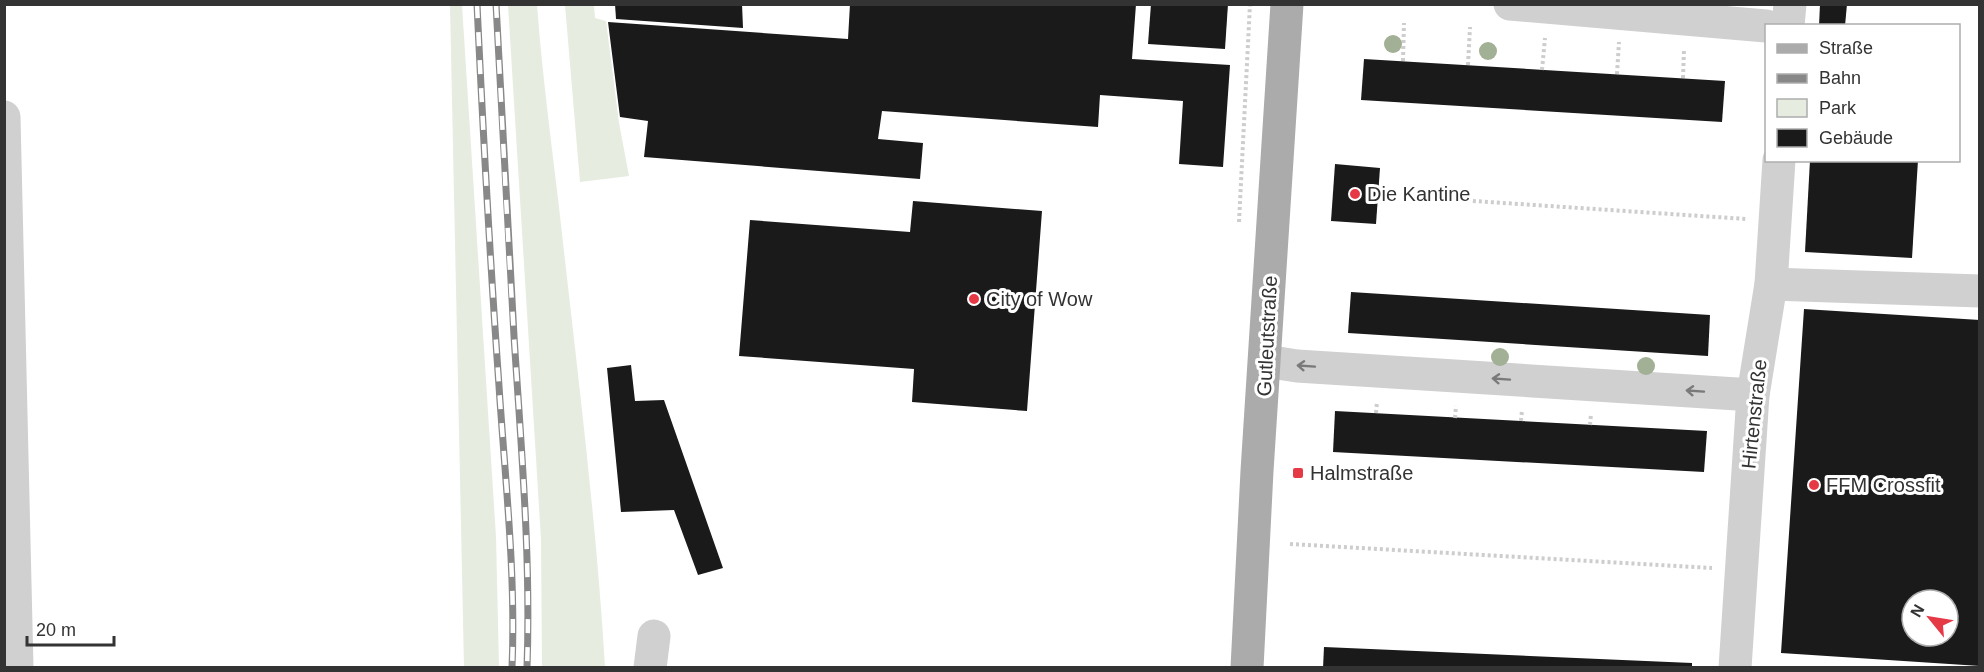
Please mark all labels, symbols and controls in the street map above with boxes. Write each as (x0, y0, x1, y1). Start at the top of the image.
legend (1765, 24, 1960, 162)
text: Straße (1819, 38, 1873, 58)
text: Bahn (1819, 68, 1861, 88)
text: Park (1819, 98, 1857, 118)
text: Gebäude (1819, 128, 1893, 148)
place label: Die Kantine (1367, 183, 1470, 205)
marker: Die Kantine (1348, 187, 1362, 201)
street label: Gutleutstraße (1253, 275, 1281, 397)
place label: City of Wow (986, 288, 1093, 310)
marker: City of Wow (967, 292, 981, 306)
street label: Hirtenstraße (1737, 358, 1771, 470)
one-way arrow (1296, 361, 1316, 372)
one-way arrow (1491, 373, 1511, 384)
one-way arrow (1686, 386, 1706, 397)
place label: Halmstraße (1310, 462, 1413, 484)
marker: Halmstraße (1291, 466, 1305, 480)
place label: FFM Crossfit (1826, 474, 1941, 496)
marker: FFM Crossfit (1807, 478, 1821, 492)
north arrow (1900, 588, 1960, 648)
text: N (1907, 601, 1928, 620)
scale bar (27, 609, 114, 647)
text: 20 m (36, 620, 76, 640)

